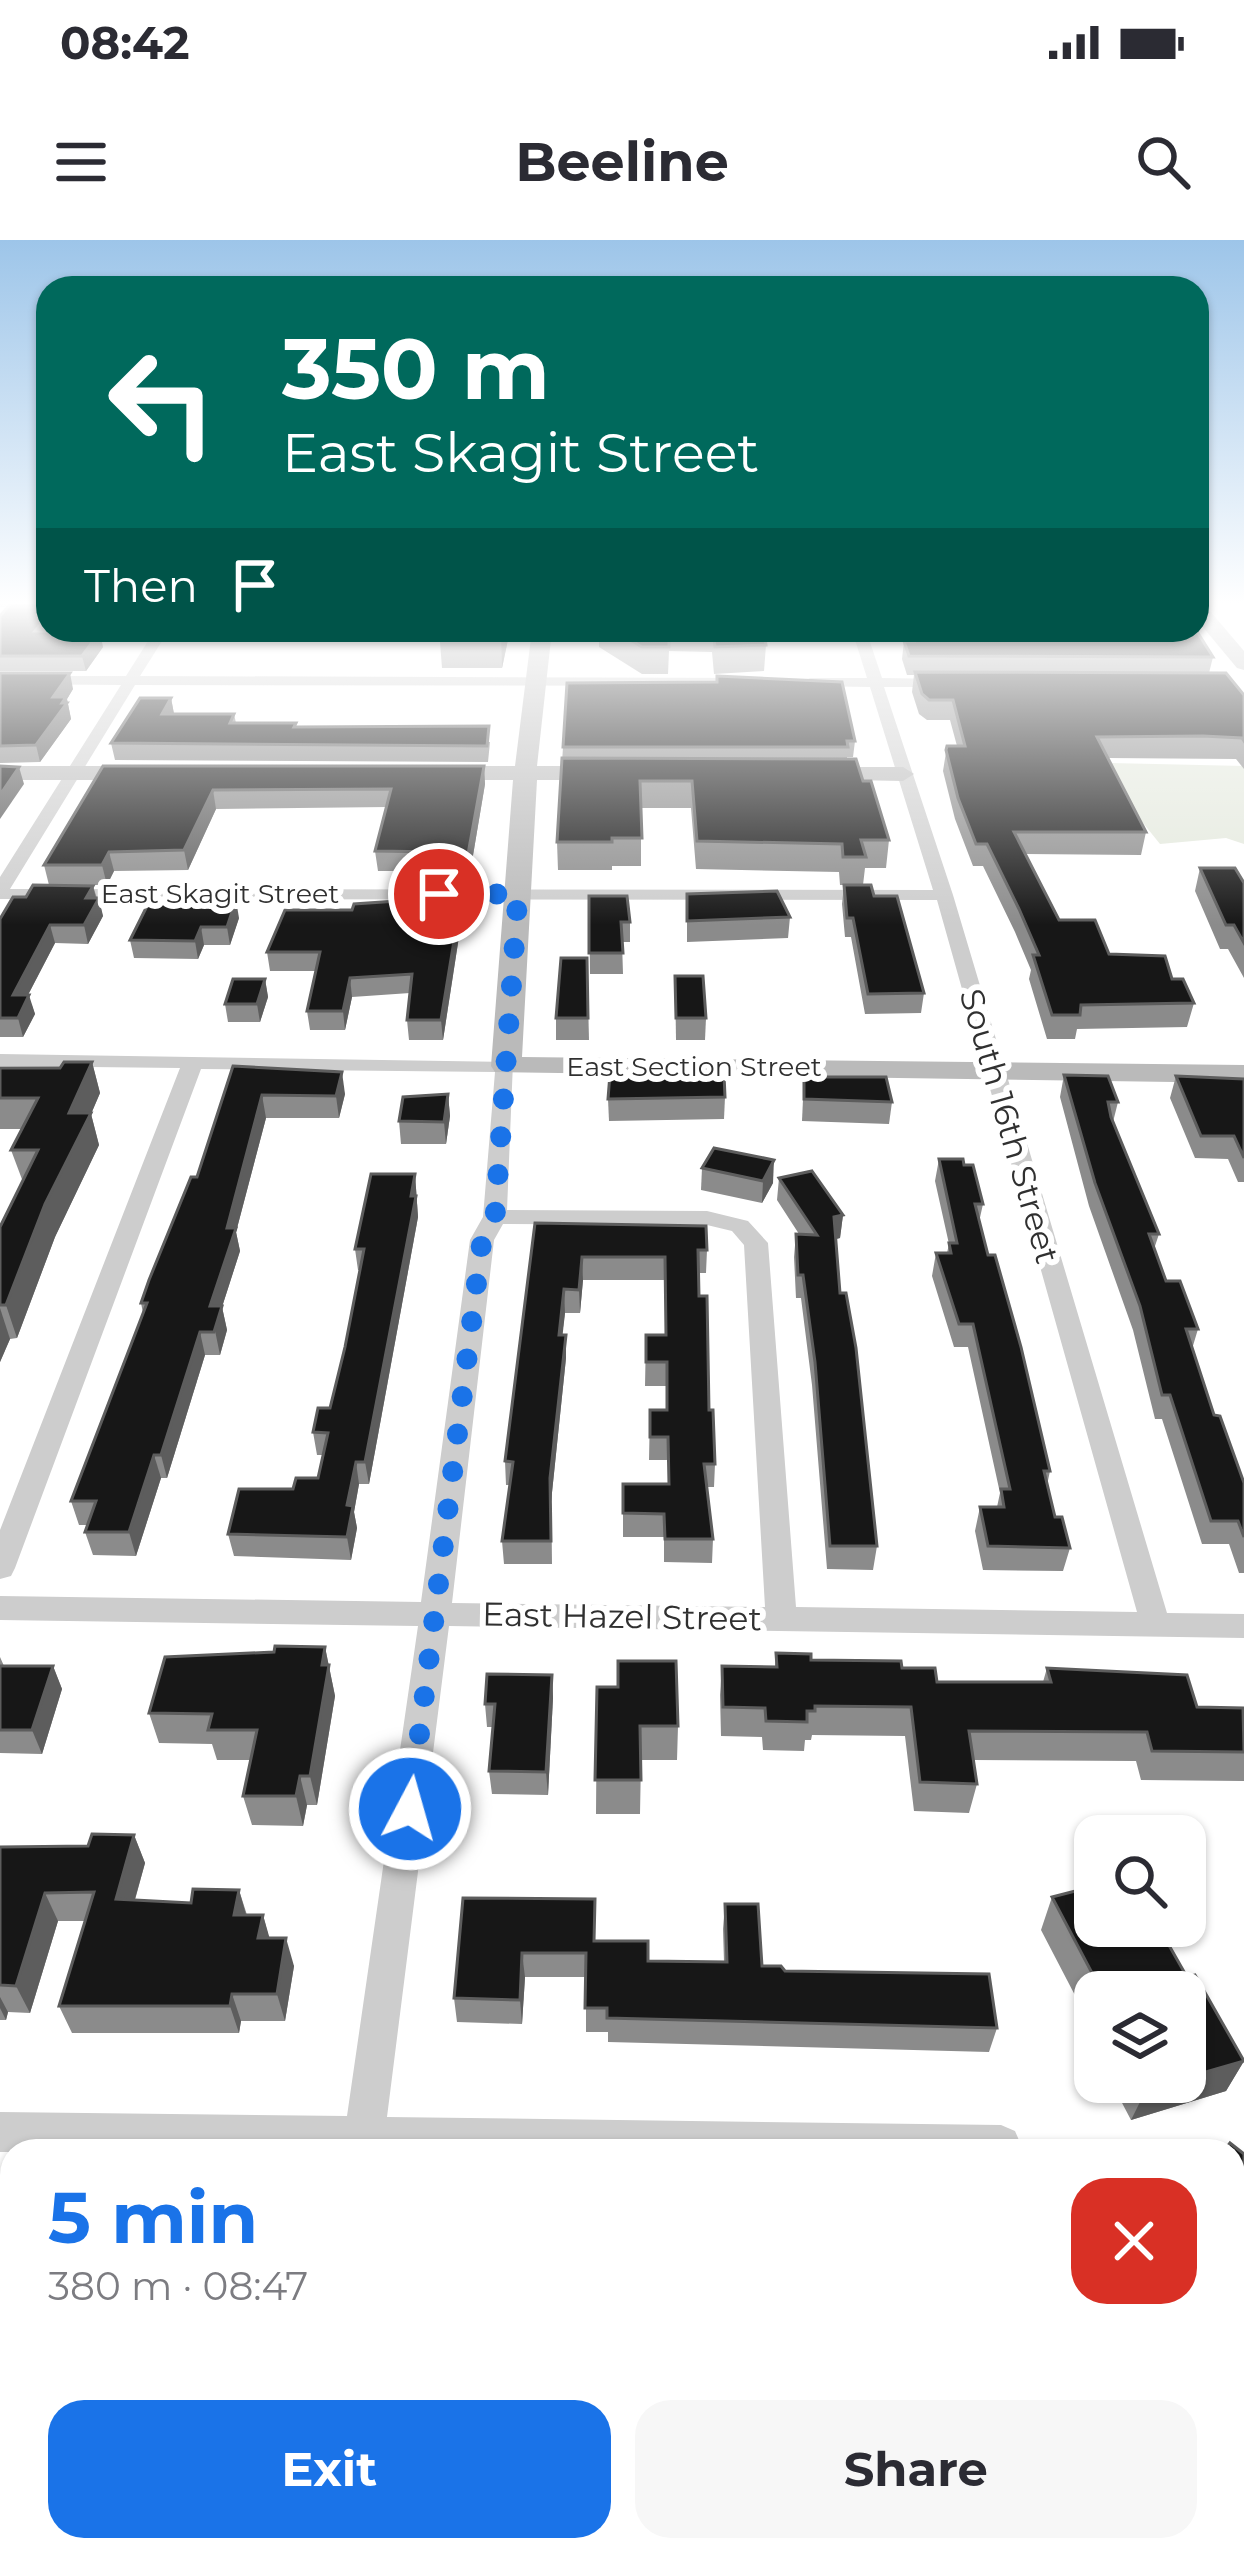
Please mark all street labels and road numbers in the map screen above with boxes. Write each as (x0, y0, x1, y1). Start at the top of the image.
street label: East Skagit Street (101, 877, 339, 910)
street label: South 16th Street (952, 984, 1068, 1268)
street label: East Section Street (566, 1050, 822, 1083)
street label: East Hazel Street (482, 1594, 762, 1638)

